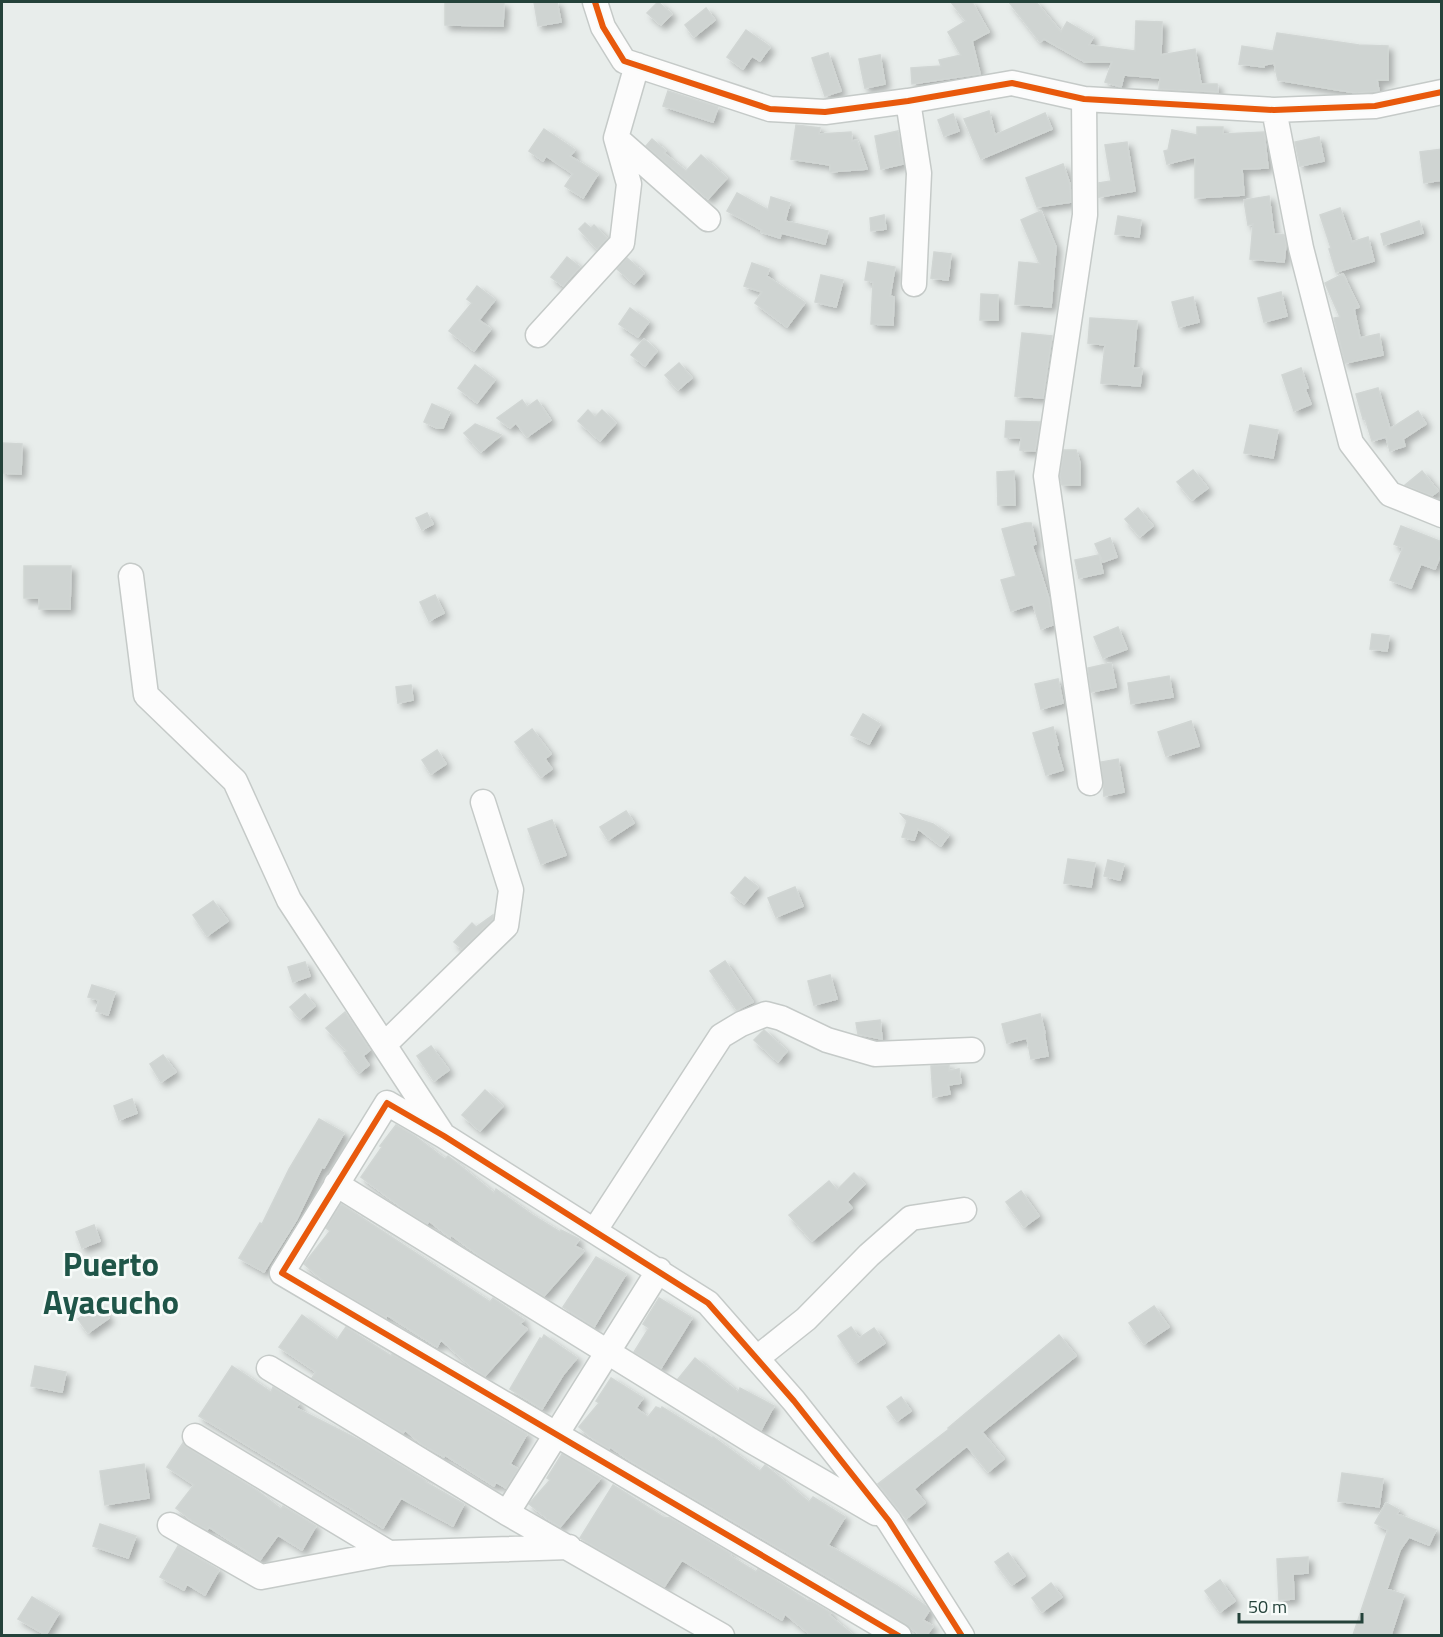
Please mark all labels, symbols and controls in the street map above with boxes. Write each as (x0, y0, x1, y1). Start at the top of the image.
district label: Puerto Ayacucho (43, 1239, 179, 1327)
scale bar (1239, 1586, 1362, 1624)
text: 50 m (1248, 1593, 1287, 1620)

